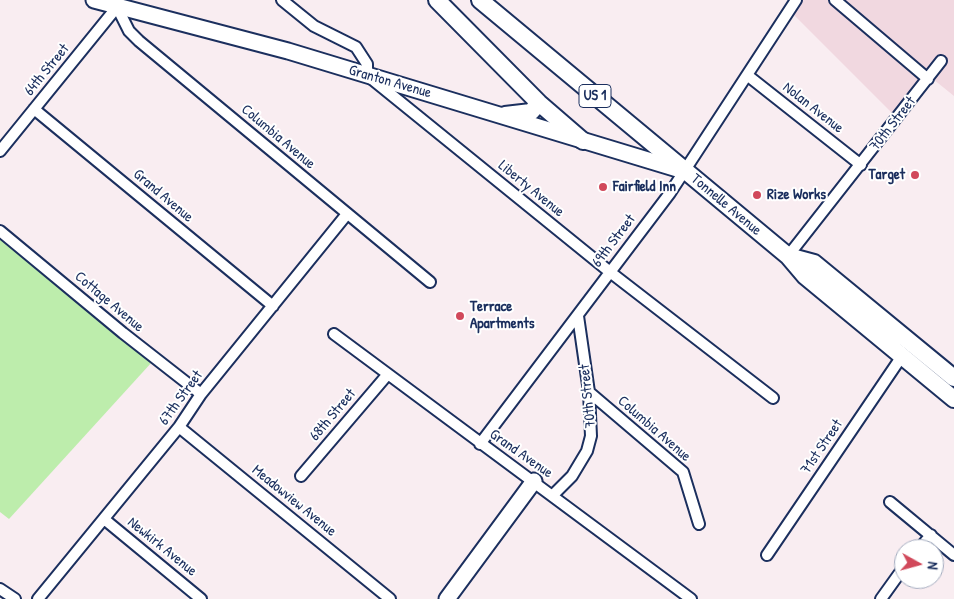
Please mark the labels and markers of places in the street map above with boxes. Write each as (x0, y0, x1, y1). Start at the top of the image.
place label: Target (869, 166, 905, 184)
marker: Target (909, 169, 921, 181)
place label: Fairfield Inn (613, 178, 676, 196)
marker: Fairfield Inn (597, 181, 609, 193)
place label: Rize Works (767, 186, 826, 204)
marker: Rize Works (751, 189, 763, 201)
place label: Terrace Apartments (470, 298, 534, 333)
marker: Terrace Apartments (454, 310, 466, 322)

